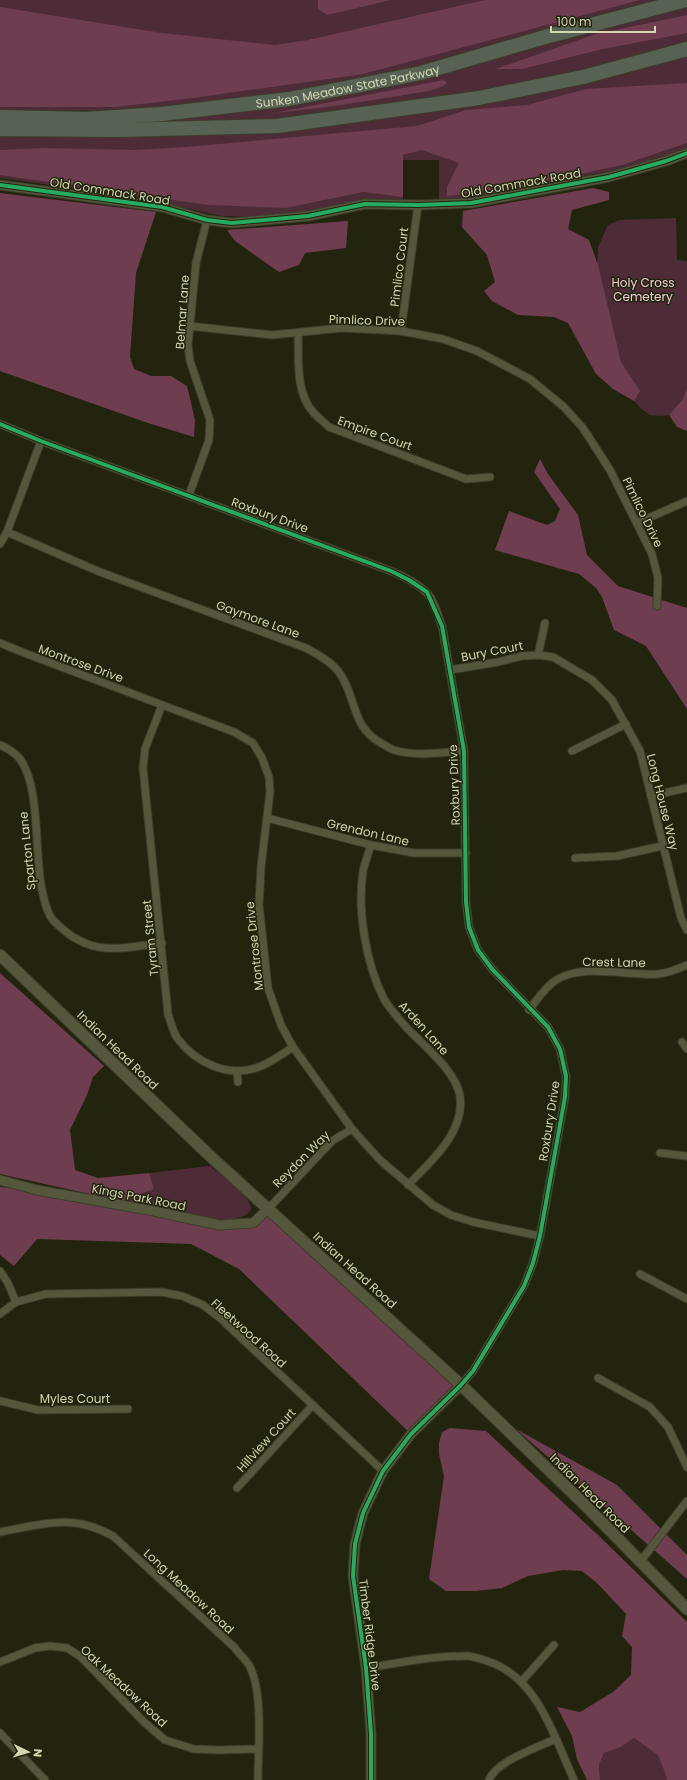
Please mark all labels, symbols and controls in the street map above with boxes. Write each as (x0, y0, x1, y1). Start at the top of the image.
scale bar (551, 8, 655, 34)
text: 100 m (557, 13, 591, 30)
street label: Sunken Meadow State Parkway (255, 60, 442, 111)
street label: Old Commack Road (460, 164, 582, 202)
street label: Old Commack Road (49, 173, 171, 209)
street label: Pimlico Court (386, 226, 412, 308)
street label: Belmar Lane (171, 274, 193, 350)
park label: Holy Cross Cemetery (612, 274, 674, 305)
street label: Pimlico Drive (329, 310, 405, 330)
street label: Empire Court (335, 412, 415, 454)
street label: Pimlico Drive (619, 474, 667, 550)
street label: Roxbury Drive (229, 493, 311, 537)
street label: Gaymore Lane (214, 596, 302, 642)
street label: Bury Court (459, 637, 525, 665)
street label: Montrose Drive (36, 640, 126, 686)
street label: Roxbury Drive (444, 744, 464, 826)
street label: Long House Way (643, 752, 683, 852)
street label: Sparton Lane (14, 811, 40, 891)
street label: Grendon Lane (325, 814, 411, 850)
street label: Tyram Street (138, 899, 162, 977)
street label: Montrose Drive (241, 901, 267, 991)
street label: Crest Lane (582, 953, 646, 971)
street label: Arden Lane (395, 997, 453, 1059)
street label: Indian Head Road (74, 1007, 162, 1093)
street label: Roxbury Drive (534, 1080, 564, 1162)
street label: Reydon Way (269, 1126, 334, 1191)
street label: Kings Park Road (90, 1180, 188, 1214)
street label: Indian Head Road (310, 1228, 400, 1312)
street label: Fleetwood Road (208, 1295, 290, 1371)
street label: Myles Court (40, 1390, 110, 1407)
street label: Hillview Court (233, 1404, 299, 1476)
street label: Indian Head Road (546, 1449, 634, 1537)
street label: Long Meadow Road (140, 1545, 238, 1637)
street label: Timber Ridge Drive (355, 1578, 385, 1692)
street label: Oak Meadow Road (77, 1641, 171, 1731)
north arrow (8, 1732, 48, 1772)
text: N (30, 1748, 46, 1758)

